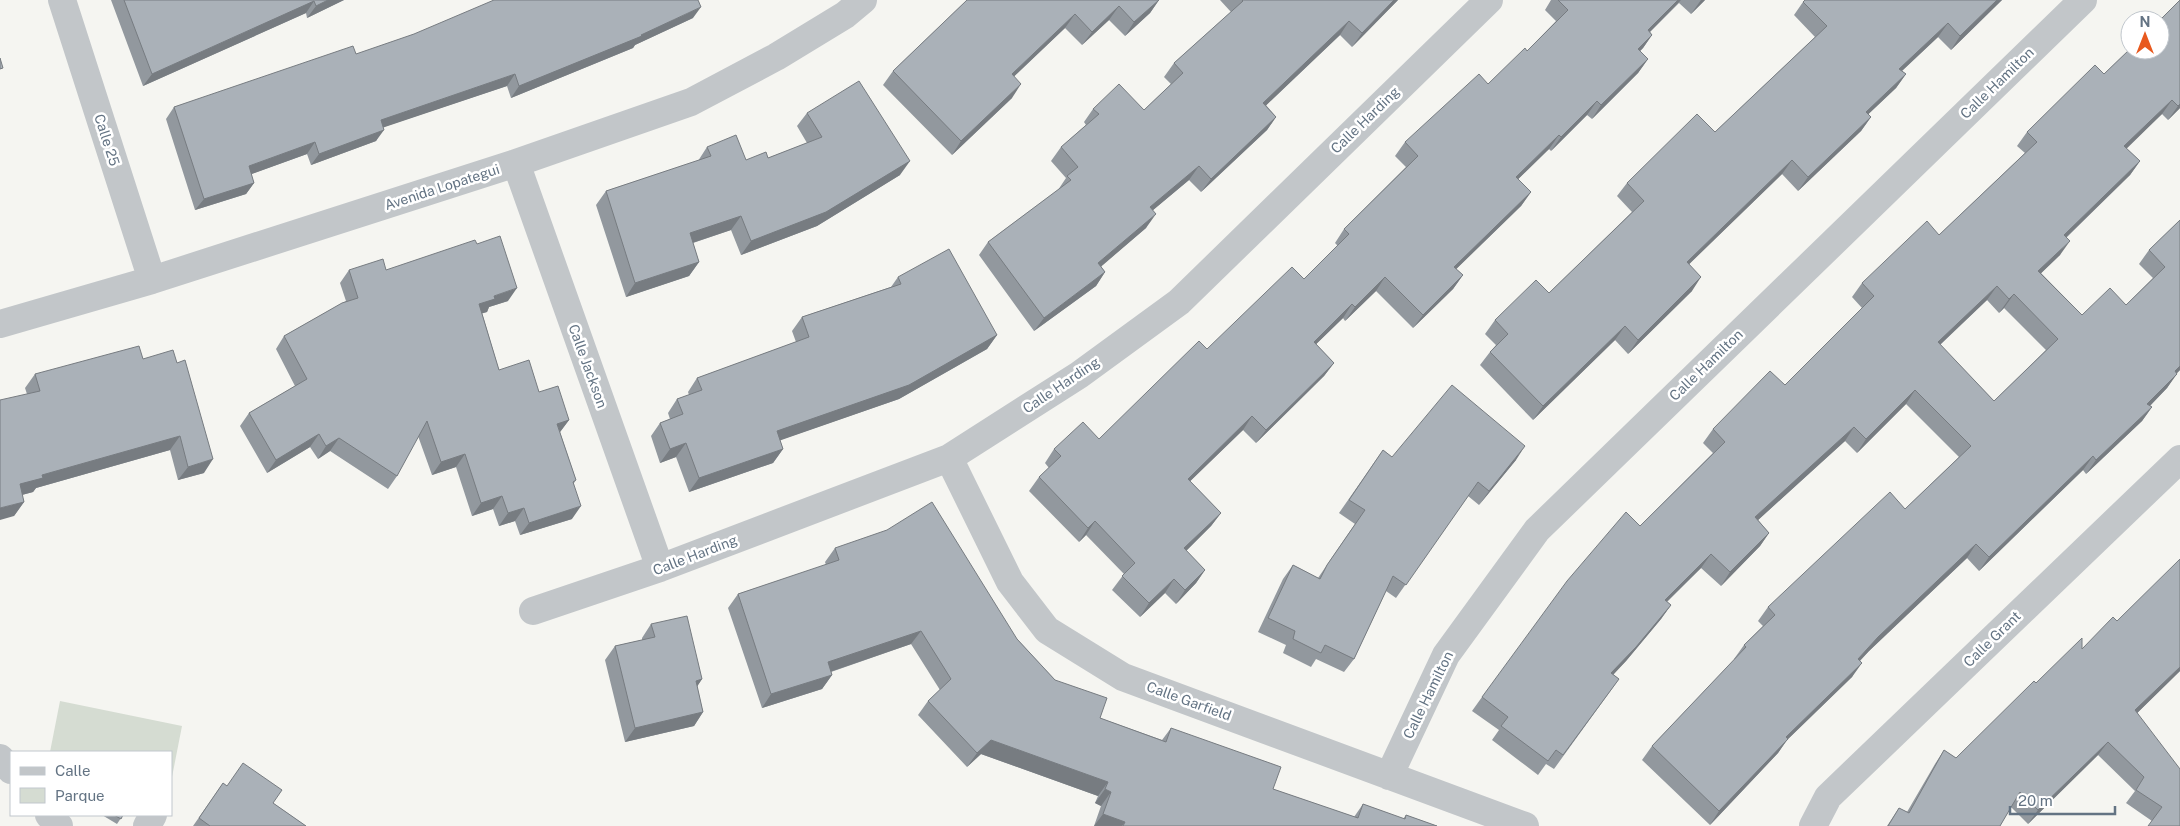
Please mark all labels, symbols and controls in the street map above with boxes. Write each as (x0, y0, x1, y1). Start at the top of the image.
north arrow (2120, 10, 2170, 60)
text: N (2140, 14, 2150, 30)
street label: Calle Hamilton (1957, 44, 2037, 122)
street label: Calle Harding (1327, 83, 1403, 157)
street label: Calle 25 (91, 112, 123, 168)
street label: Avenida Lopategui (383, 161, 501, 213)
street label: Calle Jackson (565, 322, 611, 410)
street label: Calle Hamilton (1666, 326, 1746, 404)
street label: Calle Harding (1020, 353, 1103, 417)
street label: Calle Harding (651, 531, 740, 578)
street label: Calle Grant (1960, 608, 2024, 670)
street label: Calle Hamilton (1400, 649, 1456, 741)
street label: Calle Garfield (1144, 678, 1234, 724)
legend (10, 751, 172, 816)
text: Calle (55, 762, 91, 779)
scale bar (2010, 784, 2115, 816)
text: Parque (55, 787, 105, 804)
text: 20 m (2018, 792, 2053, 809)

